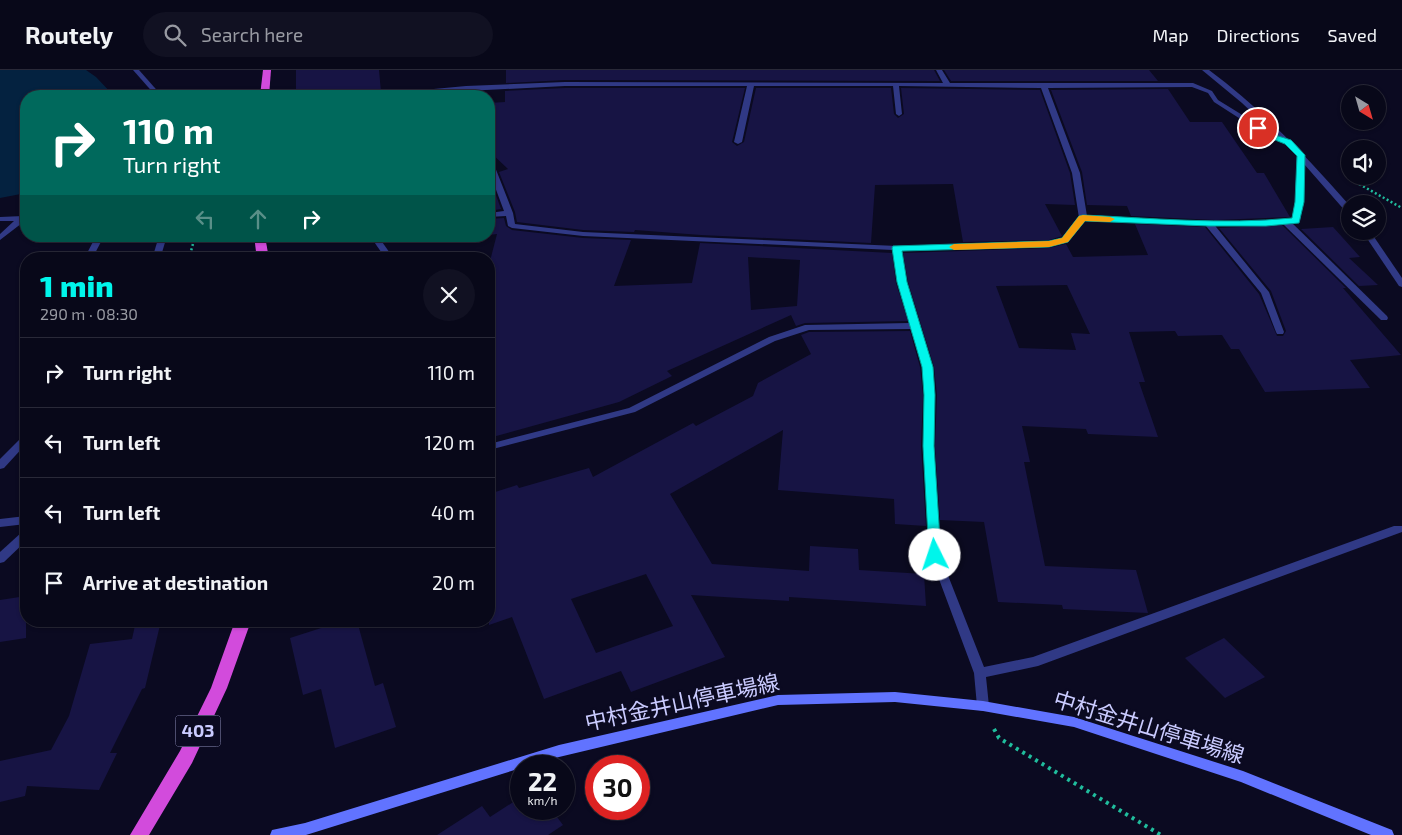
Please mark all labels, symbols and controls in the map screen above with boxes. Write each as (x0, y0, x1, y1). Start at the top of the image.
search box (143, 12, 493, 57)
text: Routely (25, 20, 113, 49)
icon: search (161, 21, 189, 49)
text: Search here (201, 23, 303, 46)
text: Map (1152, 24, 1189, 46)
text: Directions (1217, 24, 1300, 46)
text: Saved (1328, 24, 1377, 46)
north arrow (1341, 85, 1386, 130)
map controls (1341, 85, 1386, 240)
pin (1237, 107, 1279, 149)
text: 110 m (123, 109, 214, 151)
icon: right (40, 110, 105, 175)
icon: arrive (1244, 114, 1272, 142)
button: sound (1341, 140, 1386, 185)
text: Turn right (123, 151, 221, 177)
button: layers (1341, 195, 1386, 240)
icon: left (191, 205, 219, 233)
icon: ahead (244, 205, 272, 233)
icon: right (297, 205, 325, 233)
text: 1 min (40, 267, 114, 303)
button: close (423, 269, 475, 321)
text: 290 m · 08:30 (40, 304, 138, 323)
icon: right (40, 359, 68, 387)
text: Turn right (83, 361, 171, 384)
text: 110 m (428, 361, 475, 384)
icon: left (40, 429, 68, 457)
text: Turn left (83, 431, 160, 454)
text: 120 m (424, 431, 475, 454)
icon: left (40, 499, 68, 527)
text: Turn left (83, 501, 160, 524)
text: 40 m (431, 501, 475, 524)
position arrow (908, 528, 960, 580)
icon: arrive (40, 569, 68, 597)
text: Arrive at destination (83, 571, 268, 594)
text: 20 m (432, 571, 475, 594)
street label: 中村金井山停車場線 (582, 668, 781, 734)
street label: 中村金井山停車場線 (1051, 685, 1248, 767)
road number: 403 (176, 716, 220, 746)
speed limit sign: 30 (585, 755, 650, 820)
text: 22 (528, 766, 557, 796)
text: km/h (528, 793, 557, 807)

